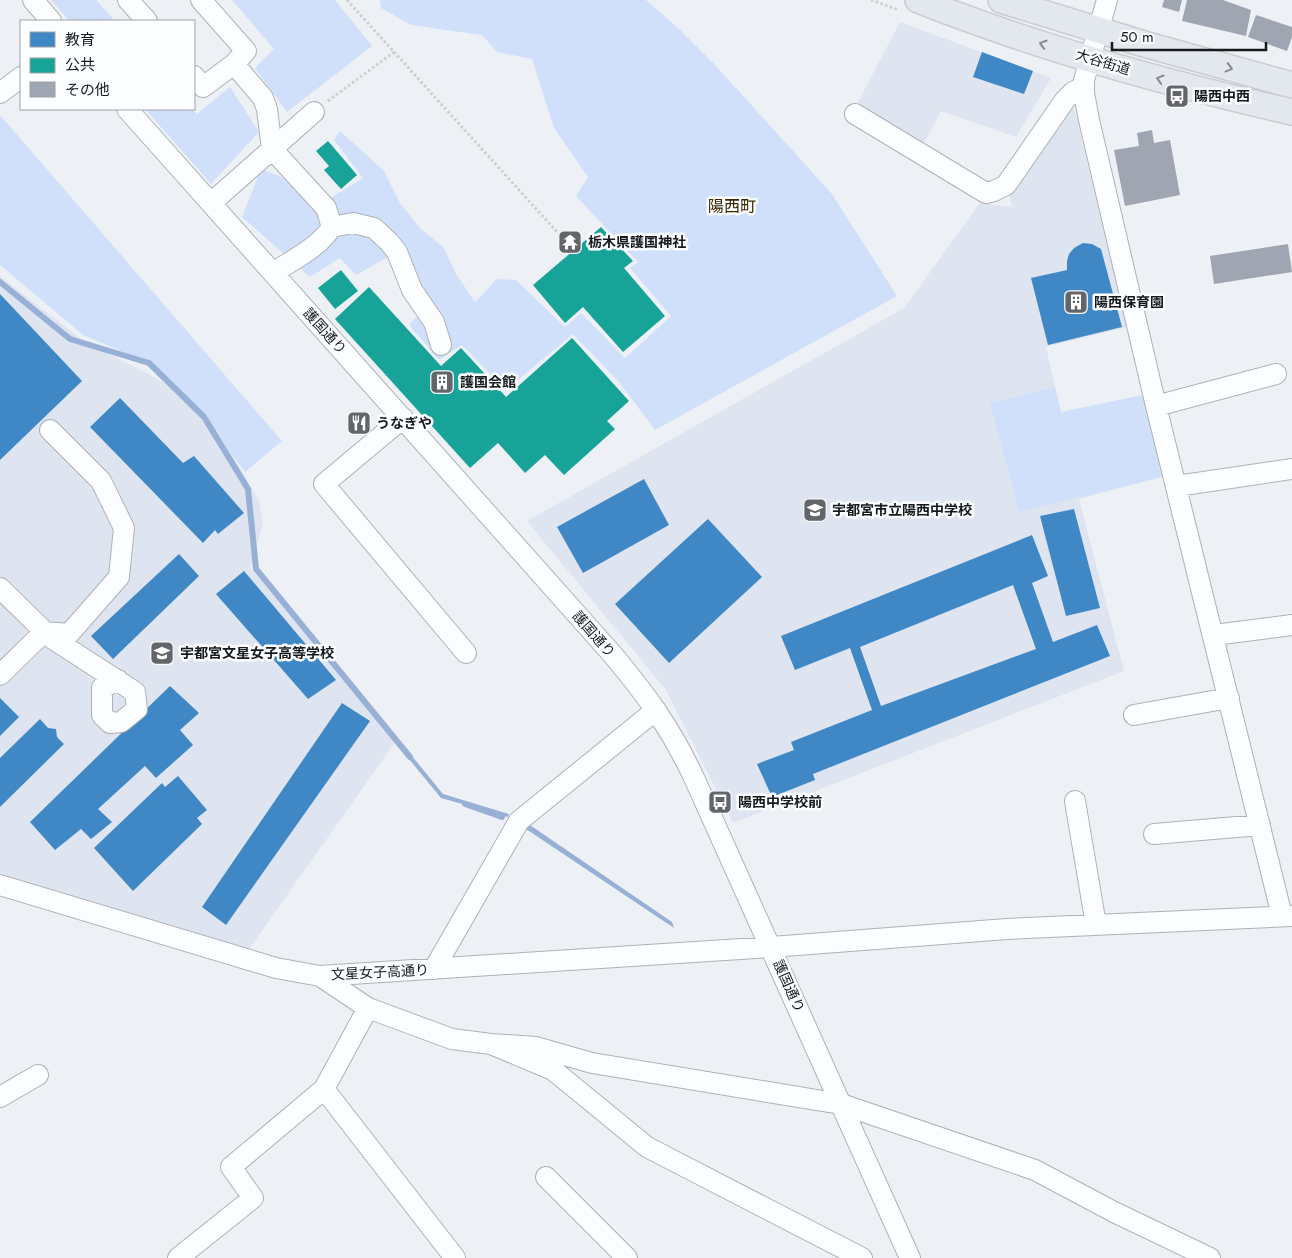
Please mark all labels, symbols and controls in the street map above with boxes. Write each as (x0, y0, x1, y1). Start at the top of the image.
legend (20, 20, 195, 110)
scale bar (1112, 20, 1266, 52)
text: 50 m (1120, 26, 1154, 48)
text: 教育 (65, 29, 95, 51)
one-way arrow (1039, 40, 1047, 50)
street label: 大谷街道 (1073, 44, 1133, 80)
text: 公共 (65, 54, 95, 76)
one-way arrow (1224, 62, 1232, 72)
one-way arrow (1156, 74, 1164, 84)
text: その他 (65, 79, 110, 101)
bus stop icon: 陽西中西 (1164, 83, 1190, 109)
place label: 陽西中西 (1194, 86, 1250, 106)
district label: 陽西町 (708, 195, 756, 218)
temple icon: 栃木県護国神社 (557, 229, 583, 255)
place label: 栃木県護国神社 (588, 232, 686, 252)
building icon: 陽西保育園 (1063, 289, 1089, 315)
place label: 陽西保育園 (1094, 292, 1164, 312)
street label: 護国通り (299, 304, 351, 358)
building icon: 護国会館 (429, 369, 455, 395)
place label: 護国会館 (460, 372, 516, 392)
restaurant icon: うなぎや (346, 410, 372, 436)
place label: うなぎや (376, 413, 432, 433)
school or university icon: 宇都宮市立陽西中学校 (802, 497, 828, 523)
place label: 宇都宮市立陽西中学校 (832, 500, 972, 520)
street label: 護国通り (568, 606, 620, 662)
school or university icon: 宇都宮文星女子高等学校 (149, 640, 175, 666)
place label: 宇都宮文星女子高等学校 (180, 643, 334, 663)
bus stop icon: 陽西中学校前 (707, 789, 733, 815)
place label: 陽西中学校前 (738, 792, 822, 812)
street label: 護国通り (768, 956, 810, 1016)
street label: 文星女子高通り (331, 959, 429, 985)

